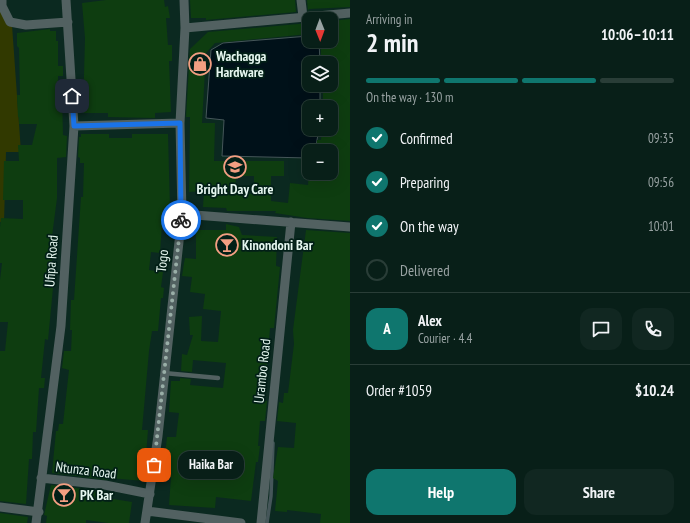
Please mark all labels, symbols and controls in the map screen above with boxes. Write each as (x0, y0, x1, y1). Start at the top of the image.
text: Arriving in (366, 11, 413, 28)
north arrow (302, 12, 338, 48)
map controls (302, 12, 338, 180)
text: 10:06–10:11 (601, 25, 674, 44)
text: 2 min (366, 26, 419, 59)
place label: Wachagga Hardware (215, 47, 267, 81)
shop icon: Wachagga Hardware (187, 51, 213, 77)
button: layers (302, 56, 338, 92)
pin (55, 79, 89, 113)
icon: home (61, 85, 83, 107)
text: On the way · 130 m (366, 89, 453, 106)
button: + (302, 100, 338, 136)
icon: check (366, 127, 388, 149)
text: Confirmed (400, 129, 453, 148)
text: 09:35 (648, 130, 674, 147)
button: − (302, 144, 338, 180)
school or university icon: Bright Day Care (222, 154, 248, 180)
icon: check (366, 171, 388, 193)
text: Preparing (400, 173, 450, 192)
text: 09:56 (648, 174, 674, 191)
place label: Bright Day Care (197, 180, 273, 198)
courier (161, 200, 201, 240)
icon: bike (170, 209, 192, 231)
icon: check (366, 215, 388, 237)
text: On the way (400, 217, 459, 236)
text: 10:01 (648, 218, 674, 235)
bar icon: Kinondoni Bar (214, 232, 240, 258)
street label: Ufipa Road (40, 234, 62, 288)
place label: Kinondoni Bar (242, 236, 314, 254)
street label: Togo (152, 249, 172, 273)
text: Delivered (400, 261, 450, 280)
button: chat (580, 308, 622, 350)
button: phone (632, 308, 674, 350)
text: Alex (418, 311, 442, 330)
text: A (383, 319, 391, 338)
text: Courier · 4.4 (418, 330, 472, 347)
street label: Urambo Road (250, 338, 274, 404)
text: Order #1059 (366, 381, 432, 400)
text: $10.24 (635, 381, 674, 400)
pin (137, 448, 171, 482)
callout: Haika Bar (178, 451, 244, 479)
icon: bag (143, 454, 165, 476)
text: Haika Bar (189, 456, 233, 473)
street label: Ntunza Road (55, 457, 117, 483)
button: Help (366, 469, 516, 515)
button: Share (524, 469, 674, 515)
bar icon: PK Bar (51, 482, 77, 508)
place label: PK Bar (80, 486, 114, 504)

